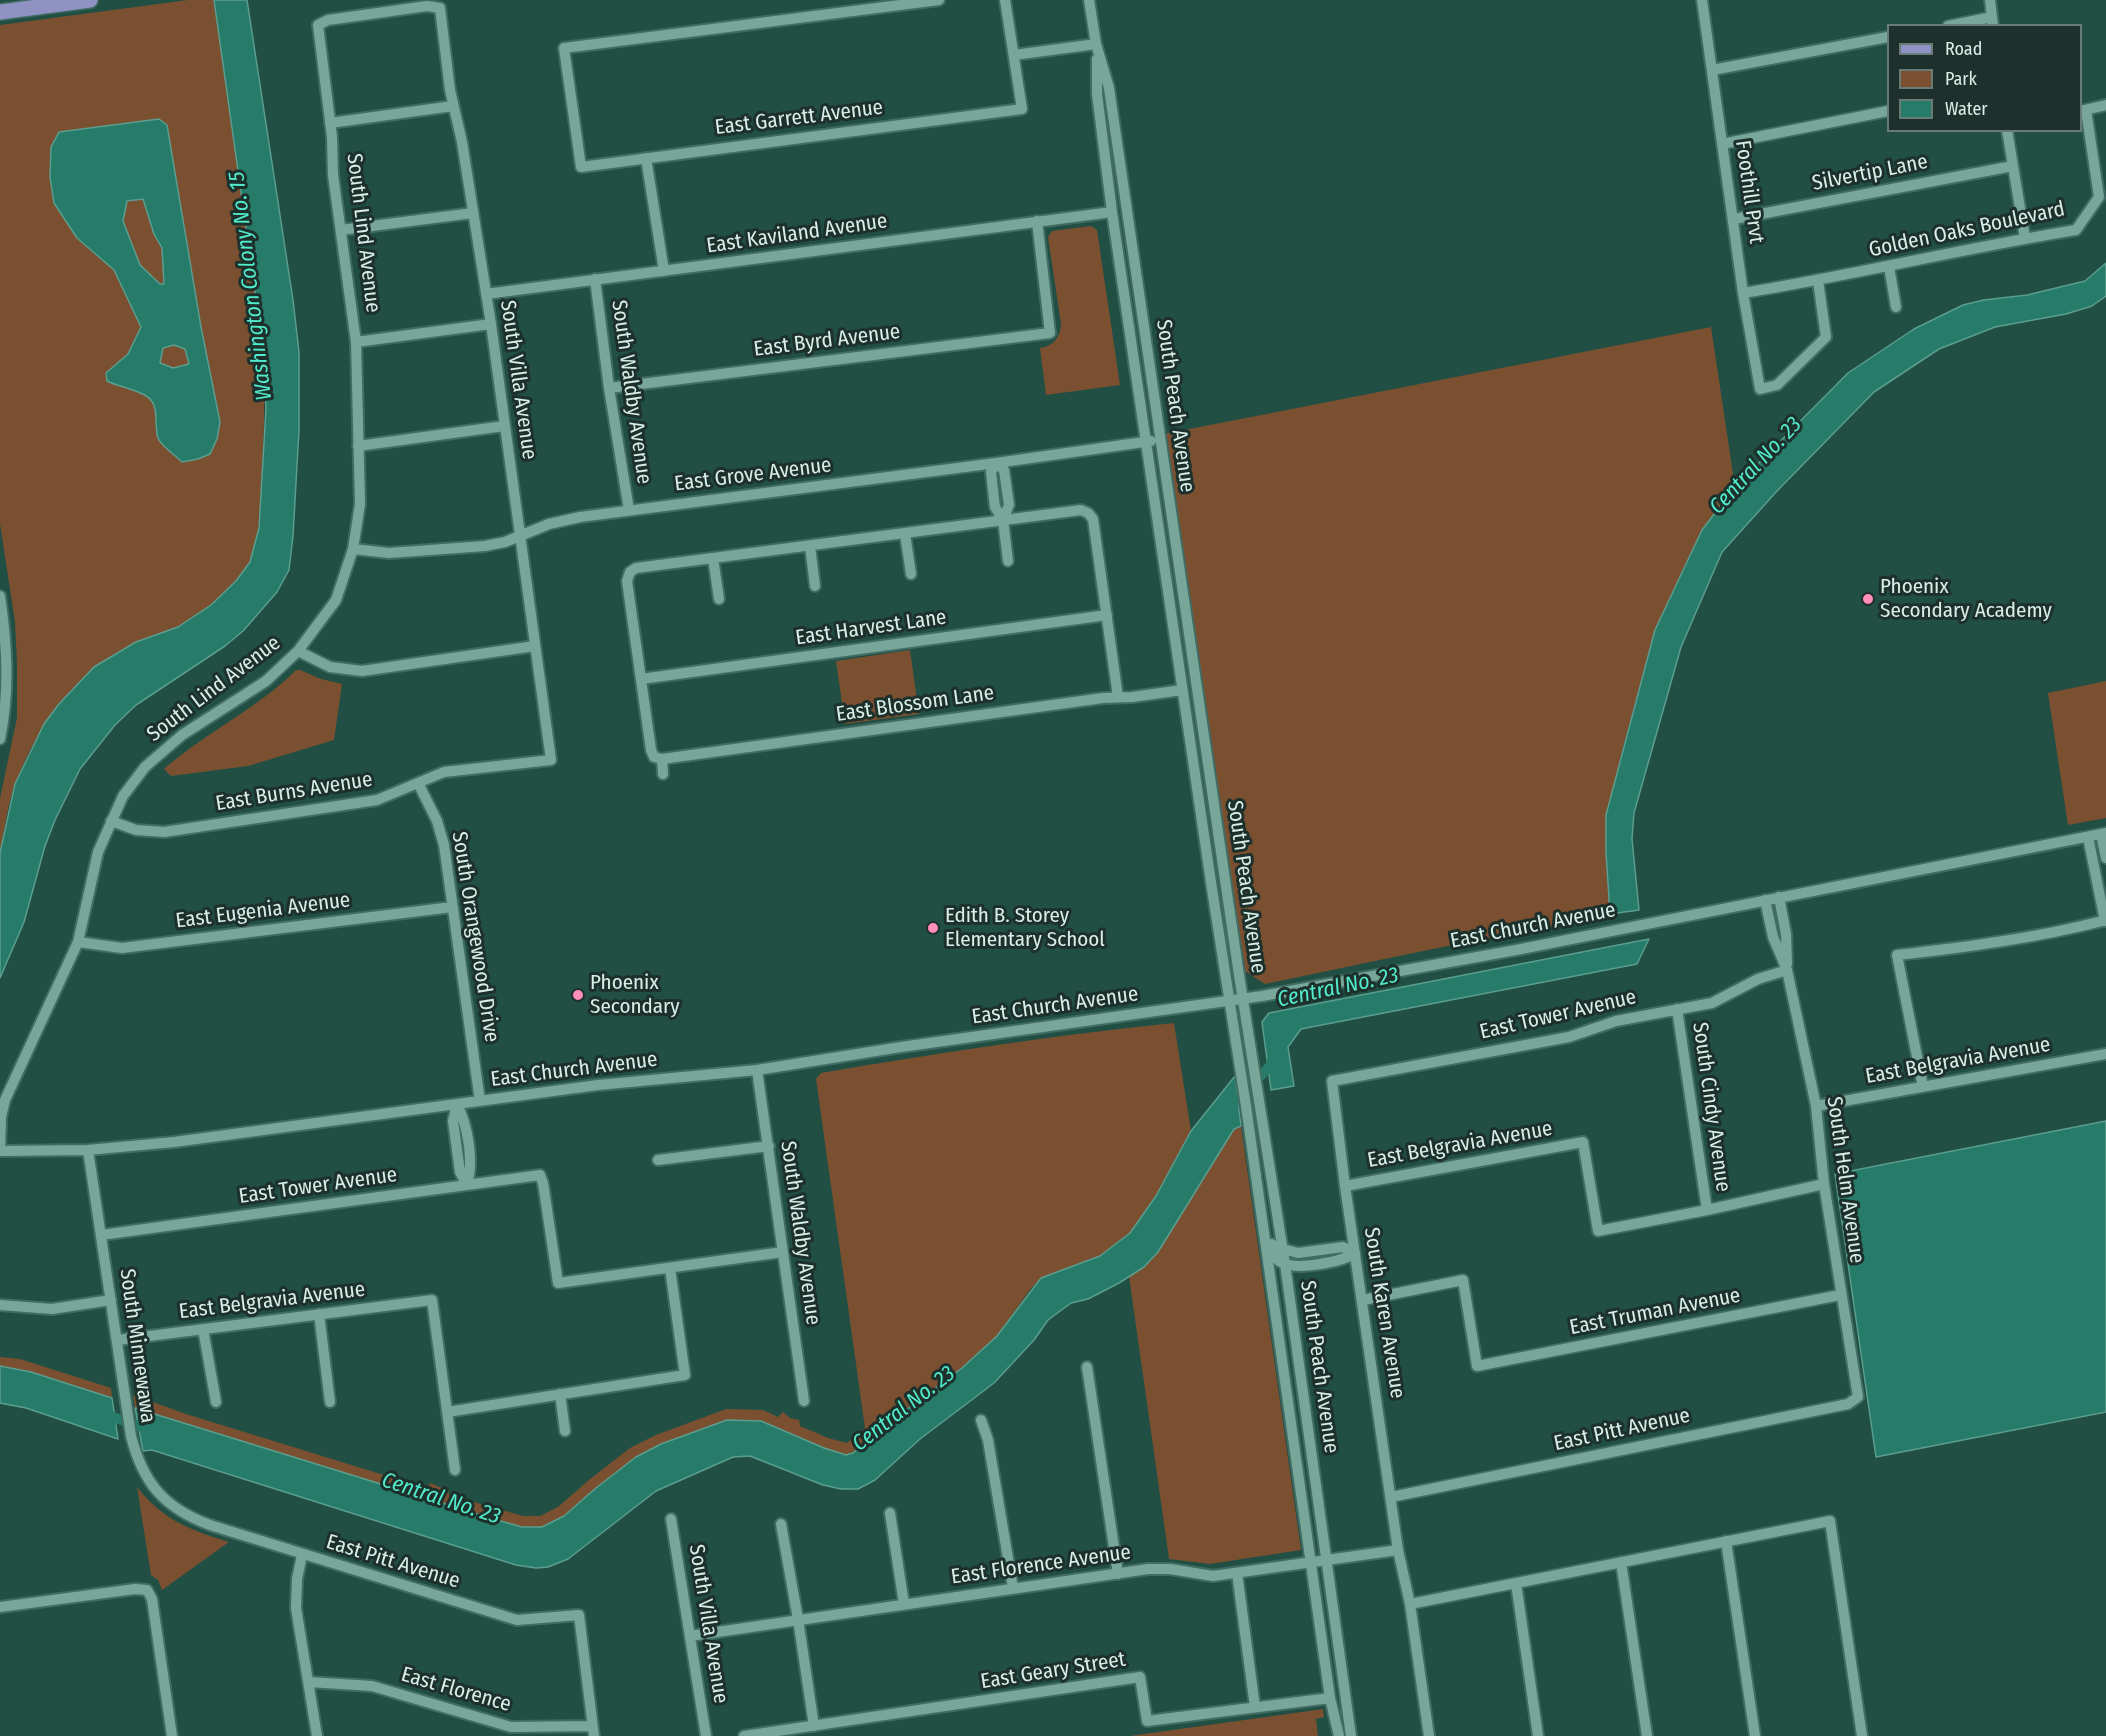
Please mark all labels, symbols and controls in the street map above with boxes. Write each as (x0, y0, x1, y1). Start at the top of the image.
legend (1887, 24, 2082, 132)
text: Road (1945, 38, 1982, 60)
text: Park (1945, 68, 1977, 90)
street label: East Garrett Avenue (714, 95, 884, 141)
text: Water (1945, 98, 1988, 120)
street label: Foothill Prvt (1729, 139, 1769, 245)
street label: Silvertip Lane (1810, 149, 1930, 197)
street label: South Lind Avenue (341, 152, 385, 314)
water label: Washington Colony No. 15 (224, 170, 278, 402)
street label: Golden Oaks Boulevard (1867, 197, 2067, 263)
street label: East Kaviland Avenue (705, 209, 889, 259)
street label: South Waldby Avenue (606, 298, 656, 486)
street label: South Villa Avenue (494, 299, 542, 461)
street label: South Peach Avenue (1150, 318, 1200, 494)
street label: East Byrd Avenue (752, 320, 902, 362)
water label: Central No. 23 (1704, 412, 1808, 520)
street label: East Grove Avenue (673, 453, 833, 497)
place label: Phoenix Secondary Academy (1880, 574, 2052, 624)
marker: Phoenix Secondary Academy (1861, 592, 1875, 606)
street label: East Harvest Lane (794, 605, 948, 651)
street label: South Lind Avenue (142, 631, 286, 747)
street label: East Blossom Lane (834, 680, 996, 728)
street label: East Burns Avenue (214, 767, 374, 817)
street label: South Peach Avenue (1221, 799, 1271, 975)
street label: South Orangewood Drive (446, 830, 504, 1044)
street label: East Eugenia Avenue (174, 888, 352, 934)
street label: East Church Avenue (1448, 898, 1618, 954)
place label: Edith B. Storey Elementary School (945, 903, 1105, 953)
marker: Edith B. Storey Elementary School (926, 921, 940, 935)
water label: Central No. 23 (1275, 962, 1401, 1014)
place label: Phoenix Secondary (590, 970, 680, 1020)
street label: East Church Avenue (970, 982, 1140, 1030)
street label: East Tower Avenue (1477, 985, 1639, 1045)
marker: Phoenix Secondary (571, 988, 585, 1002)
street label: South Cindy Avenue (1687, 1021, 1735, 1193)
street label: East Belgravia Avenue (1864, 1032, 2052, 1090)
street label: East Church Avenue (489, 1047, 659, 1093)
street label: South Helm Avenue (1821, 1095, 1869, 1265)
street label: East Belgravia Avenue (1366, 1116, 1554, 1174)
street label: South Waldby Avenue (775, 1139, 825, 1327)
street label: East Tower Avenue (237, 1162, 399, 1210)
street label: South Karen Avenue (1358, 1226, 1410, 1400)
street label: South Minnewawa (114, 1267, 160, 1425)
street label: East Belgravia Avenue (177, 1277, 367, 1325)
street label: South Peach Avenue (1294, 1279, 1344, 1455)
street label: East Truman Avenue (1567, 1283, 1743, 1341)
water label: Central No. 23 (847, 1361, 961, 1457)
street label: East Pitt Avenue (1552, 1403, 1692, 1457)
water label: Central No. 23 (378, 1467, 504, 1531)
street label: East Pitt Avenue (323, 1530, 463, 1594)
street label: East Florence Avenue (950, 1540, 1132, 1590)
street label: South Villa Avenue (683, 1543, 733, 1705)
street label: East Geary Street (979, 1647, 1127, 1695)
street label: East Florence (398, 1662, 514, 1718)

